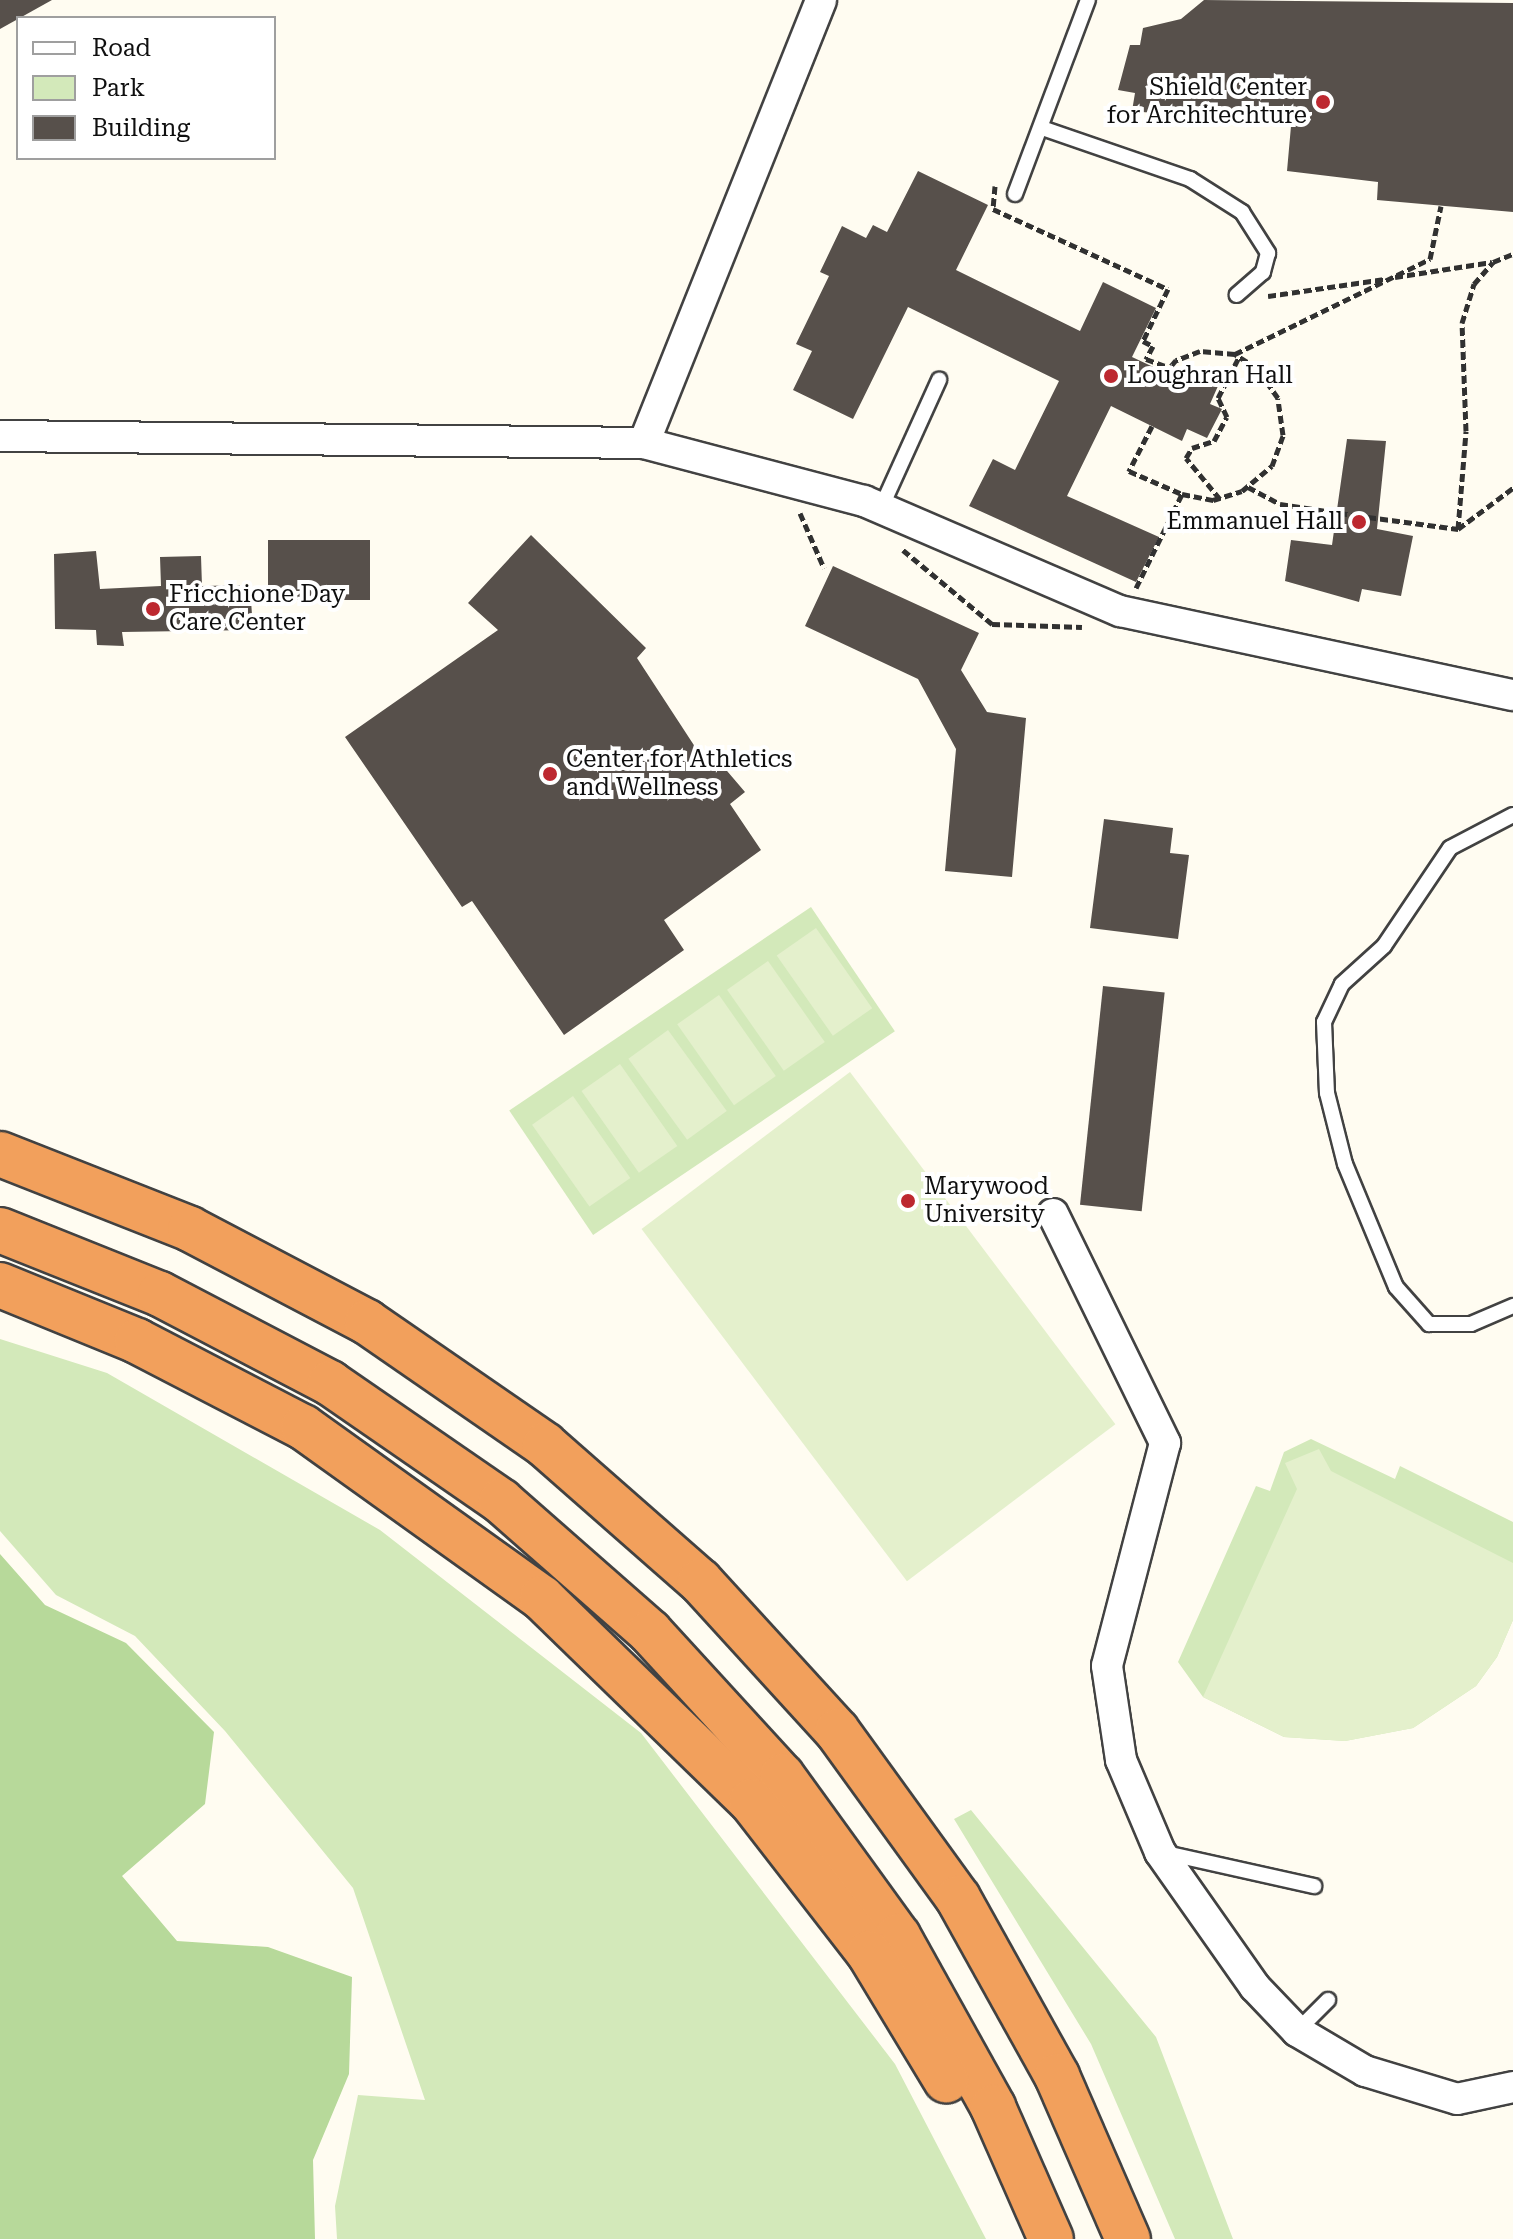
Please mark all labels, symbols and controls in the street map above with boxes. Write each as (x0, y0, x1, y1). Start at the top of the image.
legend (16, 16, 276, 160)
text: Road (92, 34, 151, 62)
text: Park (92, 74, 145, 102)
place label: Shield Center for Architechture (1106, 74, 1307, 130)
marker: Shield Center for Architechture (1314, 93, 1332, 111)
text: Building (92, 114, 190, 142)
place label: Loughran Hall (1127, 362, 1293, 390)
marker: Loughran Hall (1102, 367, 1120, 385)
place label: Emmanuel Hall (1167, 508, 1343, 536)
marker: Emmanuel Hall (1350, 513, 1368, 531)
place label: Fricchione Day Care Center (169, 581, 345, 637)
marker: Fricchione Day Care Center (144, 600, 162, 618)
place label: Center for Athletics and Wellness (566, 746, 793, 802)
marker: Center for Athletics and Wellness (541, 765, 559, 783)
place label: Marywood University (924, 1173, 1049, 1229)
marker: Marywood University (899, 1192, 917, 1210)

